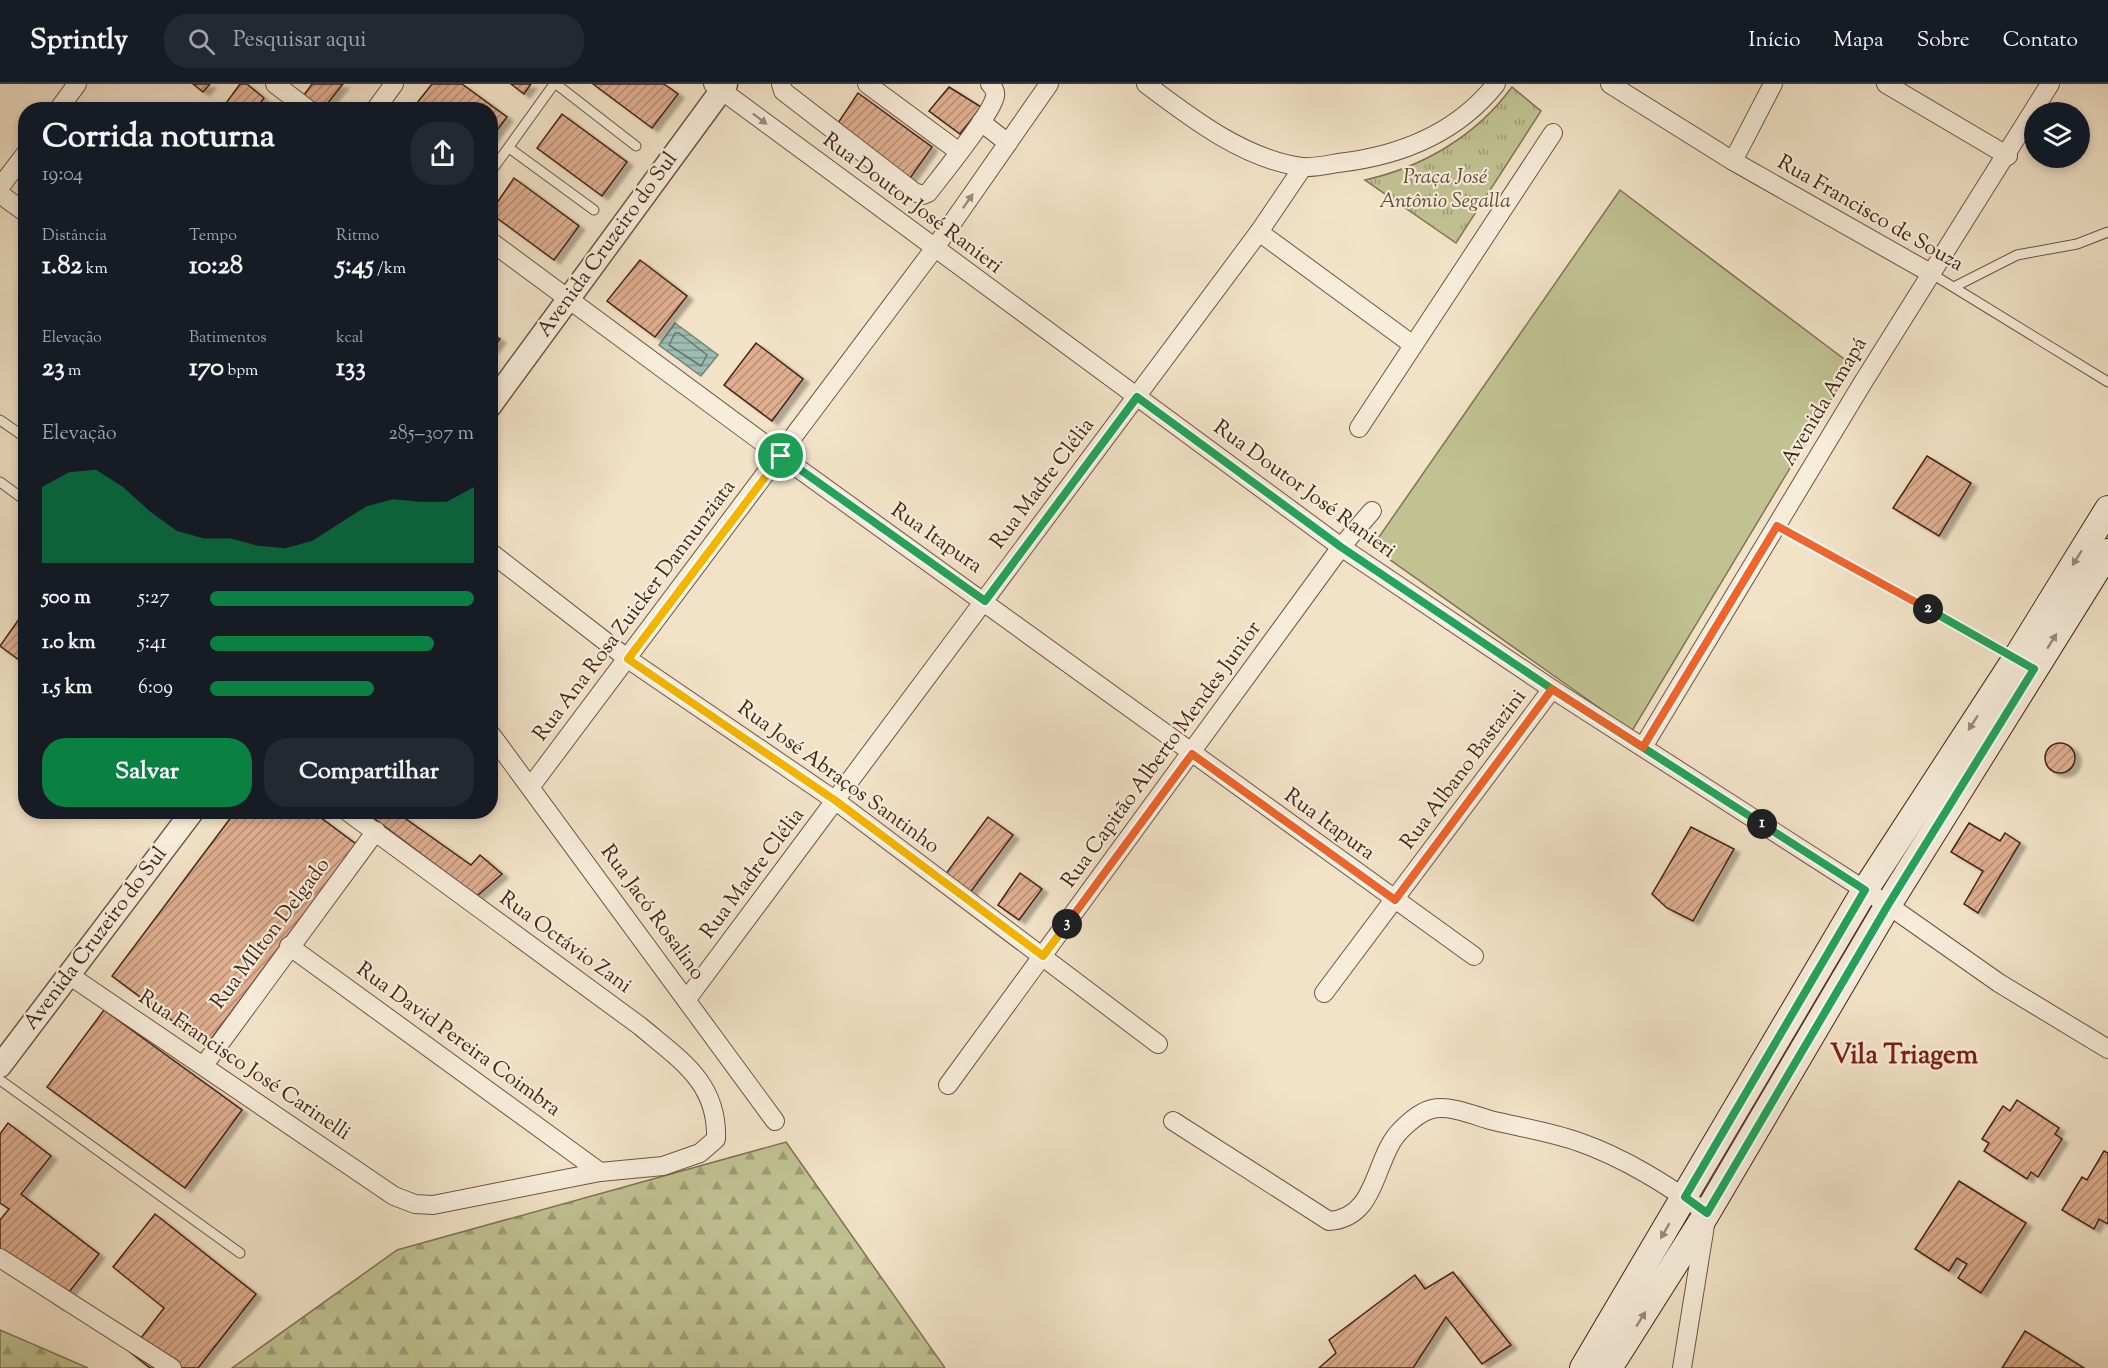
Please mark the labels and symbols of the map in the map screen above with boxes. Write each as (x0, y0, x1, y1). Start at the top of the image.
one-way arrow (752, 113, 768, 125)
street label: Rua Doutor José Ranieri (816, 126, 1008, 282)
street label: Avenida Cruzeiro do Sul (530, 146, 686, 344)
street label: Rua Francisco de Souza (1771, 148, 1969, 280)
park label: Praça José Antônio Segalla (1379, 163, 1511, 217)
one-way arrow (962, 193, 974, 209)
street label: Avenida Amapá (1775, 332, 1876, 472)
street label: Rua Madre Clélia (984, 412, 1102, 556)
street label: Rua Doutor José Ranieri (1207, 414, 1401, 566)
pin (755, 430, 806, 481)
street label: Rua Ana Rosa Zuicker Dannunziata (527, 474, 744, 748)
street label: Rua Itapura (884, 496, 988, 582)
one-way arrow (2072, 550, 2083, 566)
pin: 2 (1913, 594, 1943, 624)
street label: Rua Capitão Alberto Mendes Junior (1055, 615, 1269, 895)
one-way arrow (2046, 633, 2057, 649)
street label: Rua Albano Bastazini (1394, 684, 1534, 856)
street label: Rua José Abraços Santinho (731, 694, 945, 862)
one-way arrow (1968, 715, 1979, 732)
street label: Rua Itapura (1277, 782, 1381, 868)
street label: Rua Madre Clélia (694, 802, 812, 946)
pin: 1 (1747, 809, 1777, 839)
street label: Rua Jacó Rosalino (593, 839, 711, 987)
street label: Avenida Cruzeiro do Sul (17, 841, 175, 1037)
street label: Rua MIlton Delgado (204, 852, 338, 1016)
street label: Rua Octávio Zani (493, 885, 637, 1001)
pin: 3 (1052, 909, 1082, 939)
street label: Rua David Pereira Coimbra (350, 956, 567, 1125)
street label: Rua Francisco José Carinelli (132, 984, 356, 1148)
district label: Vila Triagem (1830, 1037, 1979, 1076)
one-way arrow (1660, 1223, 1671, 1239)
one-way arrow (1635, 1310, 1646, 1327)

